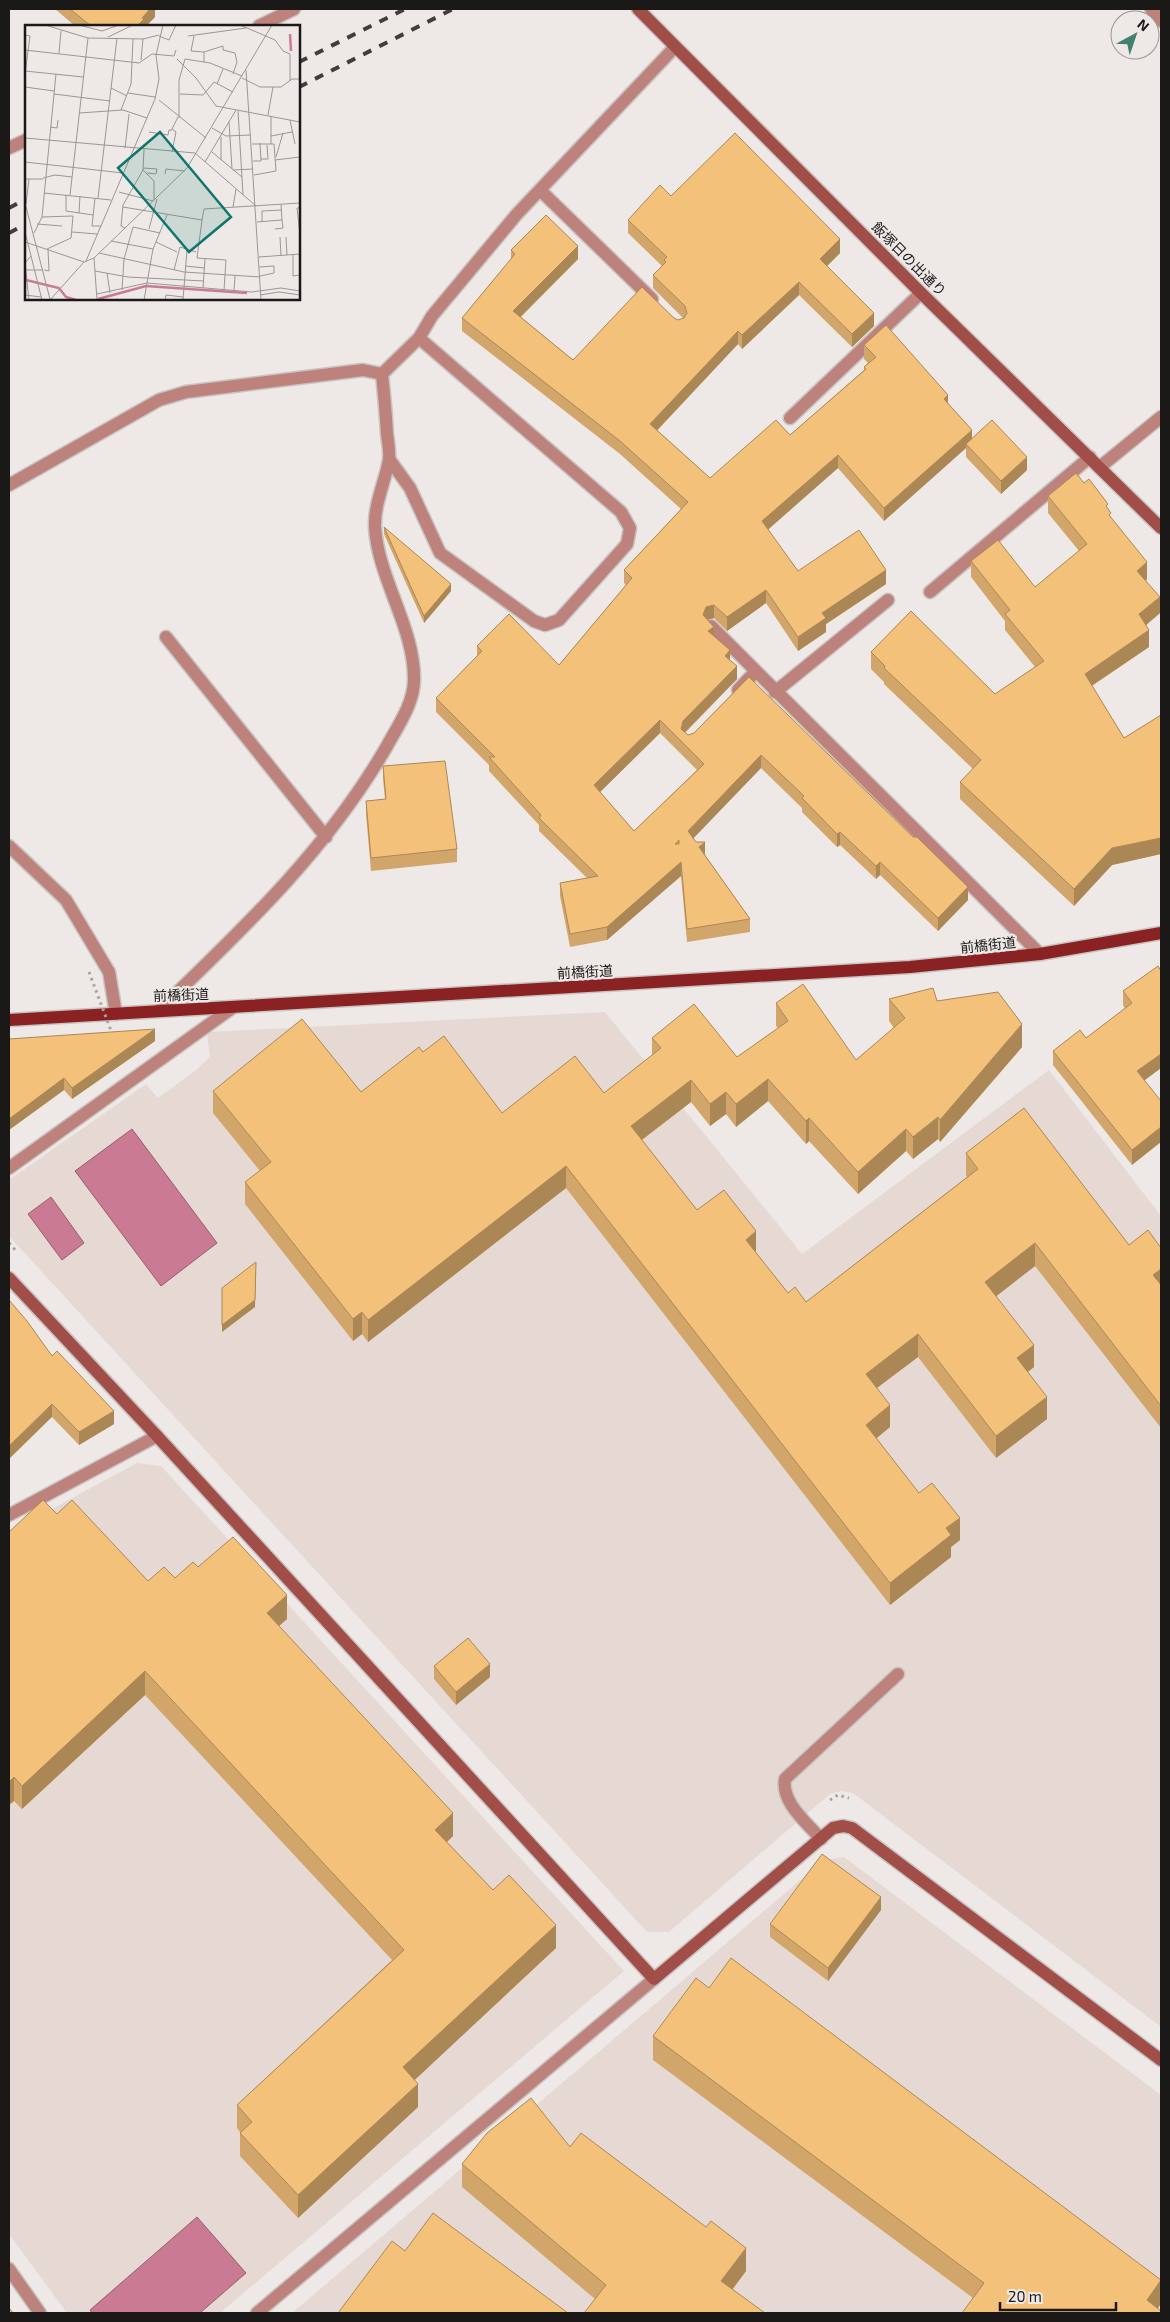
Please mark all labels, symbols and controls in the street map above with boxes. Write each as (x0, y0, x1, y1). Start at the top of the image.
north arrow (1110, 10, 1160, 60)
text: N (1134, 15, 1153, 34)
inset map (25, 25, 300, 300)
street label: 飯塚日の出通り (869, 218, 950, 299)
street label: 前橋街道 (959, 933, 1017, 956)
street label: 前橋街道 (557, 962, 613, 981)
street label: 前橋街道 (153, 985, 209, 1004)
scale bar (1000, 2280, 1116, 2312)
text: 20 m (1008, 2287, 1042, 2305)

